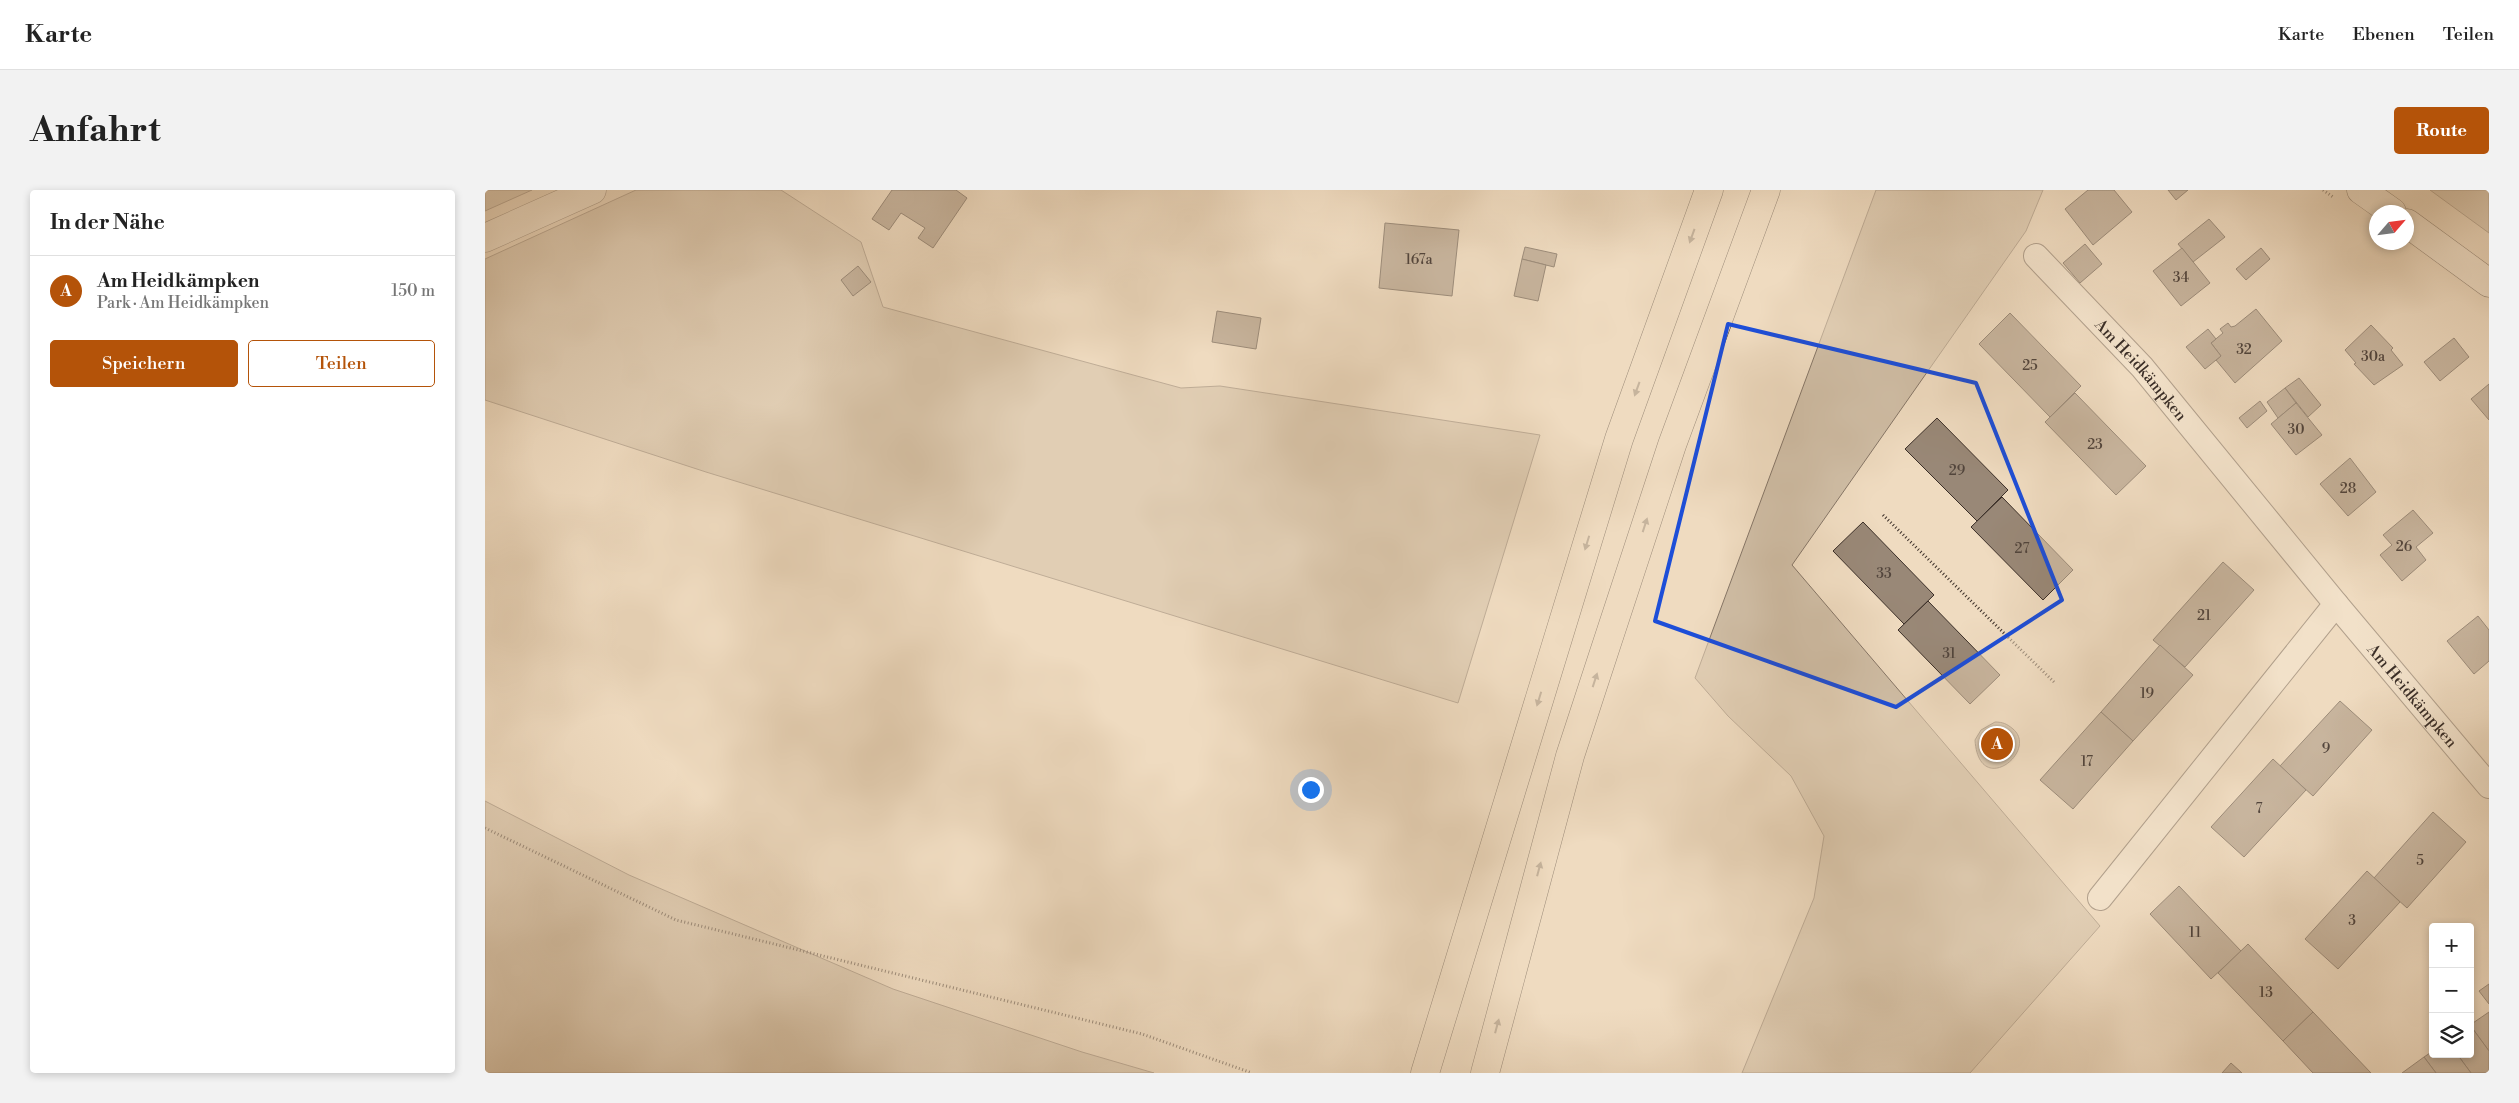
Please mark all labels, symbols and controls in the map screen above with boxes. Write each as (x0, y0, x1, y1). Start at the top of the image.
text: Karte (25, 20, 92, 50)
text: Karte (2278, 23, 2324, 46)
text: Ebenen (2352, 23, 2415, 46)
text: Teilen (2443, 23, 2494, 46)
button: Route (2394, 107, 2489, 154)
text: Anfahrt (30, 109, 161, 152)
north arrow (2369, 205, 2414, 250)
text: In der Nähe (50, 210, 165, 236)
one-way arrow (1688, 229, 1696, 244)
house number: 167a (1405, 251, 1434, 269)
text: Am Heidkämpken (97, 269, 260, 293)
house number: 34 (2173, 269, 2189, 287)
text: A (60, 281, 72, 301)
text: 150 m (391, 281, 435, 301)
text: Park · Am Heidkämpken (97, 293, 269, 313)
street label: Am Heidkämpken (2090, 314, 2191, 426)
button: Speichern (50, 340, 238, 387)
button: Teilen (248, 340, 435, 387)
house number: 32 (2236, 341, 2252, 359)
house number: 30a (2361, 348, 2386, 366)
house number: 25 (2022, 357, 2038, 375)
one-way arrow (1633, 381, 1640, 396)
house number: 30 (2287, 421, 2305, 439)
house number: 23 (2087, 436, 2103, 454)
house number: 29 (1949, 462, 1965, 480)
house number: 28 (2340, 480, 2356, 498)
one-way arrow (1642, 517, 1650, 532)
one-way arrow (1582, 536, 1590, 551)
house number: 26 (2396, 538, 2413, 556)
house number: 27 (2015, 540, 2029, 558)
house number: 33 (1876, 565, 1892, 583)
house number: 21 (2197, 607, 2211, 625)
street label: Am Heidkämpken (2362, 639, 2462, 752)
house number: 31 (1942, 645, 1956, 663)
one-way arrow (1592, 672, 1599, 687)
house number: 19 (2140, 685, 2154, 703)
one-way arrow (1535, 691, 1543, 706)
pin: A (1981, 725, 2013, 763)
house number: 9 (2322, 740, 2330, 758)
house number: 17 (2081, 753, 2093, 771)
your location (1298, 777, 1324, 803)
house number: 7 (2255, 800, 2263, 818)
house number: 5 (2416, 852, 2424, 870)
one-way arrow (1536, 861, 1544, 876)
house number: 3 (2348, 912, 2356, 930)
map controls (2429, 923, 2474, 1058)
button: + (2429, 923, 2474, 968)
house number: 11 (2189, 924, 2201, 942)
button: − (2429, 968, 2474, 1013)
house number: 13 (2259, 984, 2273, 1002)
button: layers (2429, 1013, 2474, 1058)
one-way arrow (1493, 1018, 1501, 1033)

